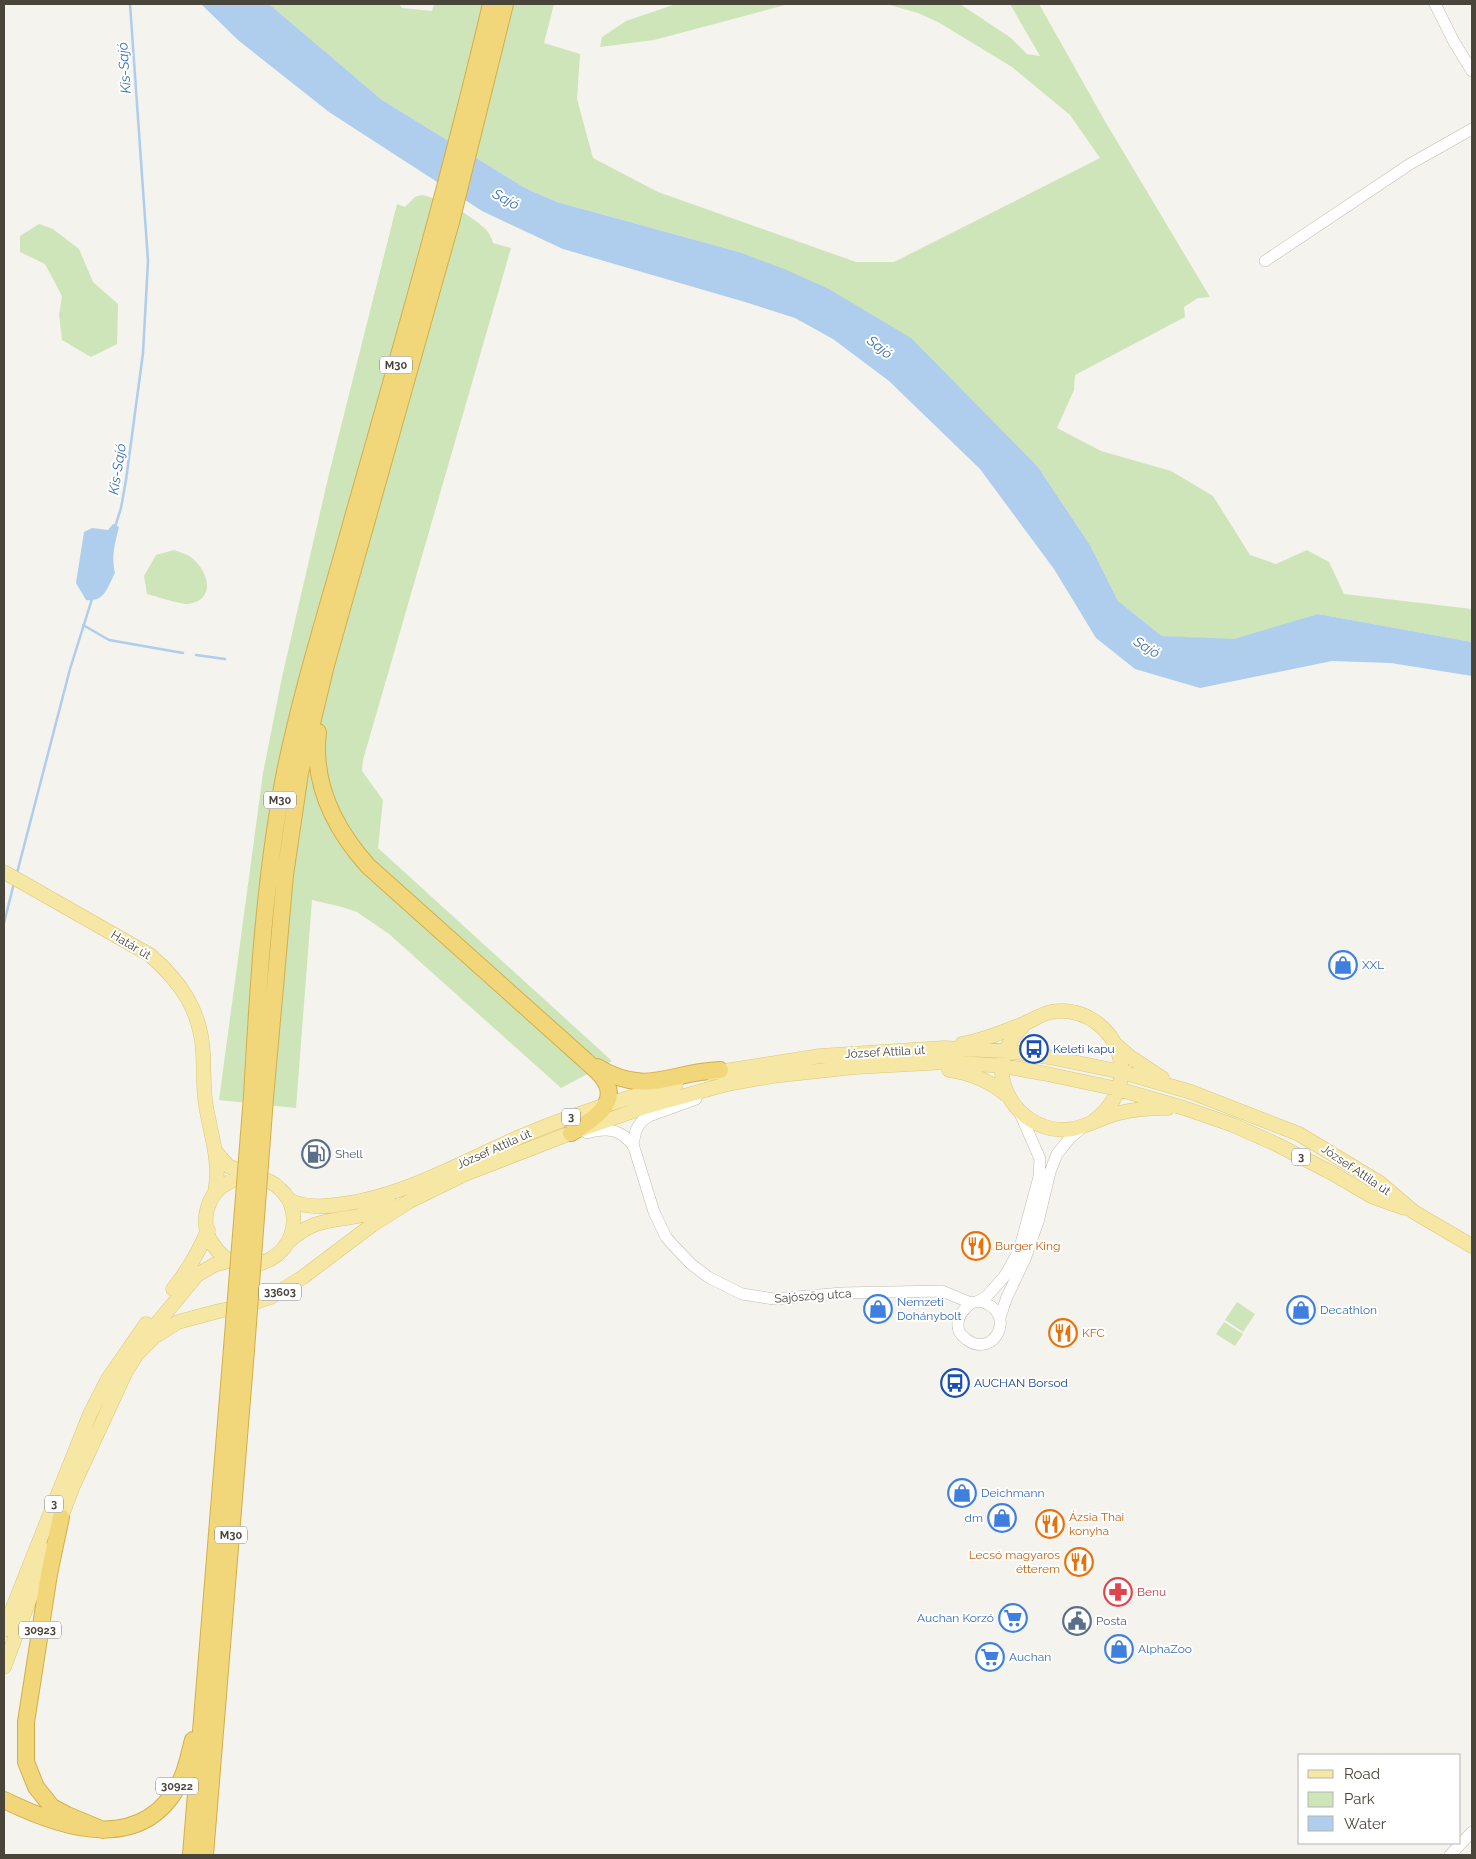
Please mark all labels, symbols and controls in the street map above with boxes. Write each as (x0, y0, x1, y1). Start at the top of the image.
water label: Kis-Sajó (114, 42, 134, 94)
water label: Sajó (489, 185, 522, 213)
water label: Sajó (863, 331, 896, 362)
road number: M30 (380, 356, 412, 374)
water label: Kis-Sajó (105, 442, 129, 496)
water label: Sajó (1130, 632, 1163, 661)
road number: M30 (264, 792, 296, 808)
street label: Határ út (109, 928, 153, 962)
shop icon: XXL (1328, 950, 1358, 980)
place label: XXL (1362, 958, 1384, 972)
bus stop icon: Keleti kapu (1019, 1034, 1049, 1064)
place label: Keleti kapu (1053, 1042, 1115, 1056)
street label: József Attila út (845, 1043, 925, 1061)
road number: 3 (562, 1108, 580, 1126)
street label: József Attila út (454, 1126, 534, 1172)
fuel station icon: Shell (301, 1139, 331, 1169)
street label: József Attila út (1319, 1142, 1393, 1198)
place label: Shell (335, 1147, 364, 1161)
road number: 3 (1292, 1148, 1310, 1166)
restaurant icon: Burger King (961, 1231, 991, 1261)
place label: Burger King (995, 1239, 1060, 1253)
road number: 33603 (259, 1284, 301, 1300)
street label: Sajószög utca (774, 1286, 852, 1306)
shop icon: Nemzeti Dohánybolt (863, 1294, 893, 1324)
place label: Nemzeti Dohánybolt (897, 1295, 961, 1323)
shop icon: Decathlon (1286, 1295, 1316, 1325)
place label: Decathlon (1320, 1303, 1377, 1317)
restaurant icon: KFC (1048, 1318, 1078, 1348)
place label: KFC (1082, 1326, 1105, 1340)
bus stop icon: AUCHAN Borsod (940, 1368, 970, 1398)
place label: AUCHAN Borsod (974, 1376, 1068, 1390)
shop icon: Deichmann (947, 1478, 977, 1508)
place label: Deichmann (981, 1486, 1044, 1500)
road number: 3 (45, 1496, 63, 1512)
shop icon: dm (987, 1503, 1017, 1533)
restaurant icon: Ázsia Thai konyha (1035, 1509, 1065, 1539)
place label: Ázsia Thai konyha (1069, 1510, 1124, 1538)
place label: dm (965, 1511, 983, 1525)
road number: M30 (215, 1526, 247, 1544)
restaurant icon: Lecsó magyaros étterem (1064, 1547, 1094, 1577)
place label: Lecsó magyaros étterem (969, 1548, 1060, 1576)
pharmacy icon: Benu (1103, 1577, 1133, 1607)
place label: Benu (1137, 1585, 1166, 1599)
supermarket icon: Auchan Korzó (998, 1603, 1028, 1633)
public building icon: Posta (1062, 1606, 1092, 1636)
place label: Auchan Korzó (917, 1611, 994, 1625)
place label: Posta (1096, 1614, 1127, 1628)
road number: 30923 (19, 1622, 61, 1638)
shop icon: AlphaZoo (1104, 1634, 1134, 1664)
supermarket icon: Auchan (975, 1642, 1005, 1672)
place label: AlphaZoo (1138, 1642, 1192, 1656)
place label: Auchan (1009, 1650, 1051, 1664)
legend (1298, 1754, 1461, 1844)
text: Road (1344, 1765, 1380, 1783)
road number: 30922 (156, 1778, 198, 1794)
text: Park (1344, 1790, 1375, 1808)
text: Water (1344, 1815, 1387, 1833)

